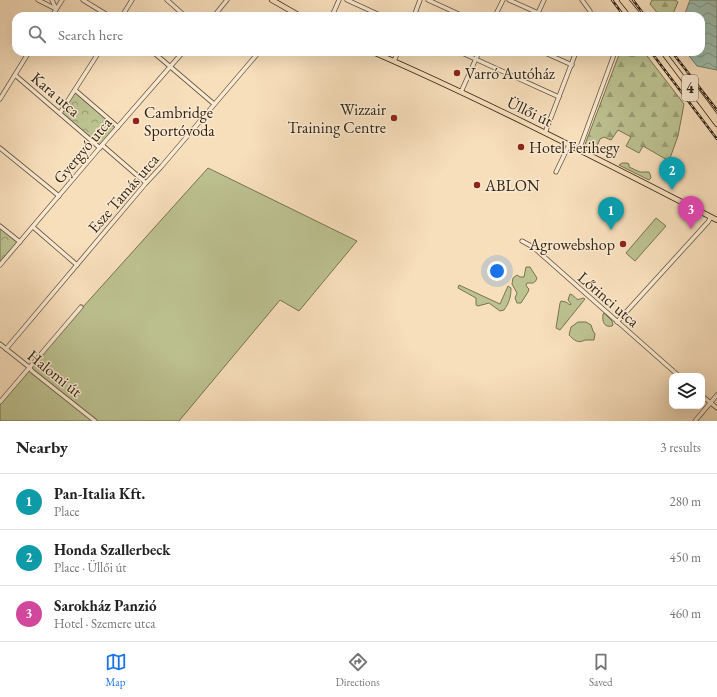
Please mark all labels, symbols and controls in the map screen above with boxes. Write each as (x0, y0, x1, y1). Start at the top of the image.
search box (12, 12, 705, 56)
icon: search (26, 23, 48, 45)
text: Search here (58, 25, 123, 44)
place label: Varró Autóház (465, 63, 555, 84)
street label: Kara utca (27, 67, 85, 122)
marker: Varró Autóház (452, 68, 462, 78)
road number: 4 (682, 75, 698, 101)
street label: Üllői út (504, 91, 556, 131)
place label: Wizzair Training Centre (288, 99, 387, 138)
place label: Cambridge Sportóvoda (144, 102, 215, 141)
street label: Gyergyó utca (48, 112, 117, 188)
marker: Wizzair Training Centre (389, 113, 399, 123)
marker: Cambridge Sportóvoda (131, 116, 141, 126)
place label: Hotel Ferihegy (529, 137, 621, 158)
marker: Hotel Ferihegy (516, 142, 526, 152)
street label: Esze Tamás utca (83, 149, 164, 237)
pin: 2 (659, 157, 685, 190)
place label: ABLON (484, 175, 540, 196)
marker: ABLON (472, 180, 482, 190)
pin: 3 (678, 196, 704, 229)
pin: 1 (598, 197, 624, 230)
place label: Agrowebshop (528, 234, 615, 255)
marker: Agrowebshop (618, 239, 628, 249)
your location (487, 261, 507, 281)
street label: Lőrinci utca (574, 267, 644, 332)
street label: Halomi út (23, 345, 86, 402)
map controls (669, 373, 705, 409)
button: layers (669, 373, 705, 409)
text: Nearby (16, 436, 68, 458)
text: 3 results (660, 439, 701, 456)
text: Pan-Italia Kft. (54, 484, 145, 503)
text: 1 (26, 493, 32, 510)
text: 280 m (670, 493, 701, 510)
text: Place (54, 503, 80, 520)
text: Honda Szallerbeck (54, 540, 170, 559)
text: 2 (26, 549, 32, 566)
text: 450 m (670, 549, 701, 566)
text: Place · Üllői út (54, 559, 126, 576)
text: Sarokház Panzió (54, 596, 157, 615)
text: 3 (26, 605, 32, 622)
text: 460 m (670, 605, 701, 622)
text: Hotel · Szemere utca (54, 615, 155, 632)
tab: Map (105, 651, 127, 689)
tab: Directions (336, 651, 380, 689)
tab: Saved (589, 651, 612, 689)

